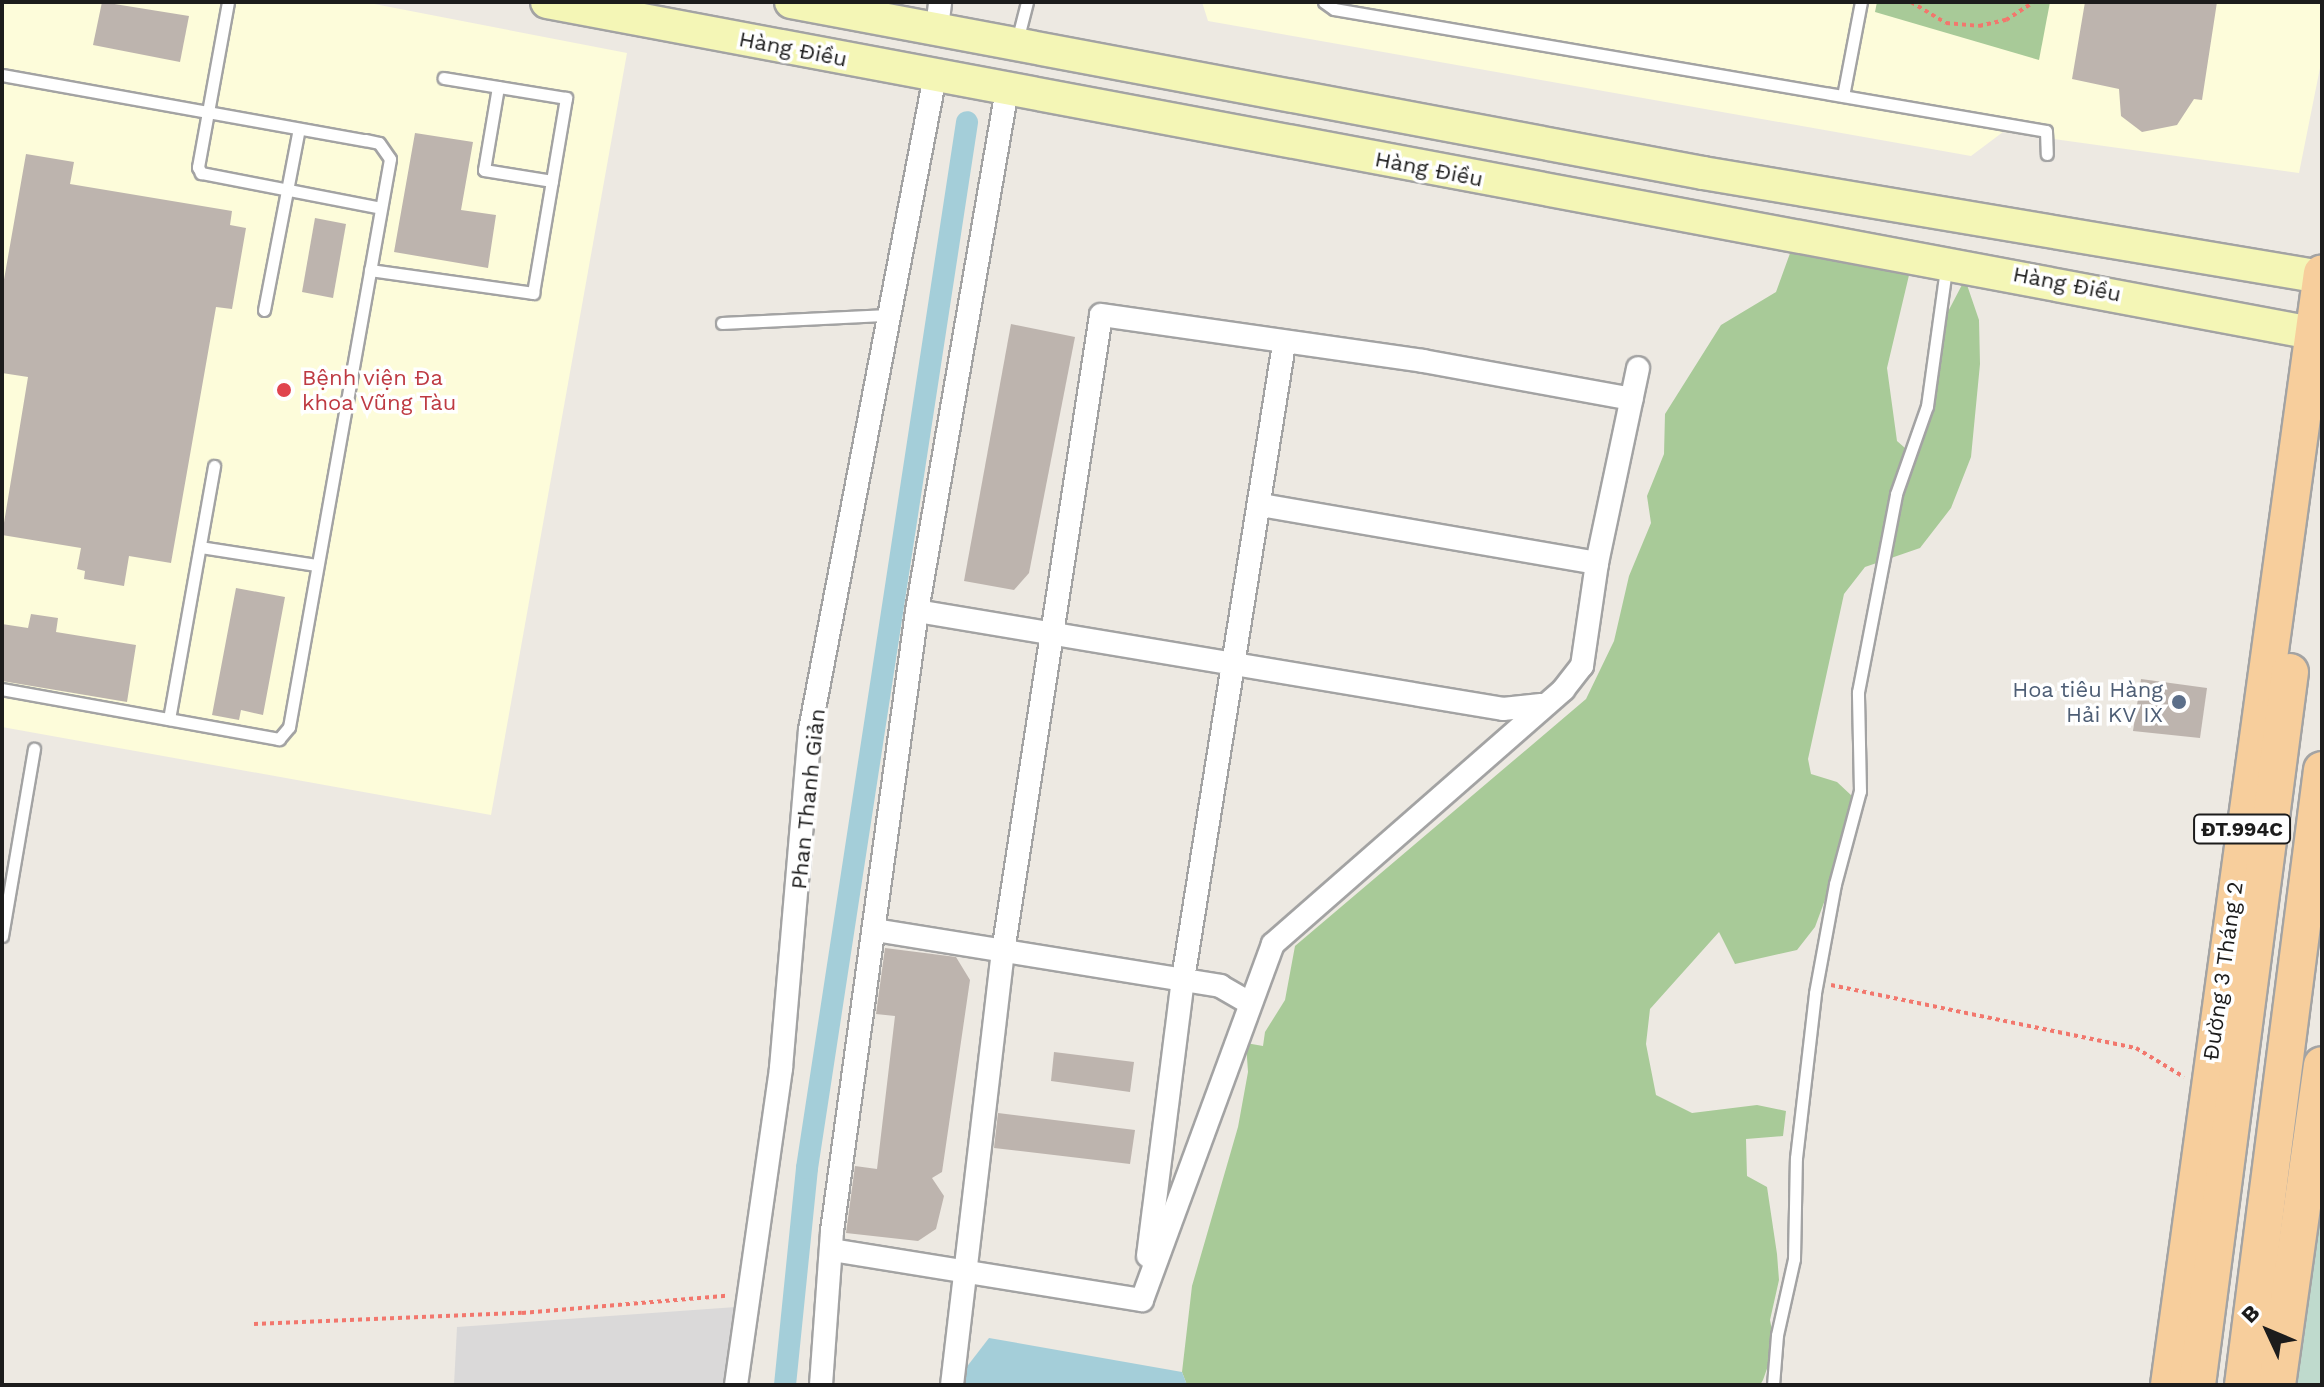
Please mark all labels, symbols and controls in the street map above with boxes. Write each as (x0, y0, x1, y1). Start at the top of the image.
street label: Hàng Điều (737, 26, 849, 72)
street label: Hàng Điều (1373, 146, 1485, 192)
street label: Hàng Điều (2011, 261, 2123, 307)
place label: Bệnh viện Đa khoa Vũng Tàu (302, 364, 458, 416)
marker: Bệnh viện Đa khoa Vũng Tàu (273, 379, 295, 401)
place label: Hoa tiêu Hàng Hải KV IX (2011, 676, 2163, 728)
marker: Hoa tiêu Hàng Hải KV IX (2170, 693, 2188, 711)
street label: Phan Thanh Giản (785, 707, 831, 891)
road number: ĐT.994C (2192, 813, 2292, 845)
street label: Đường 3 Tháng 2 (2197, 880, 2249, 1062)
north arrow (2228, 1291, 2308, 1371)
text: B (2236, 1300, 2265, 1328)

